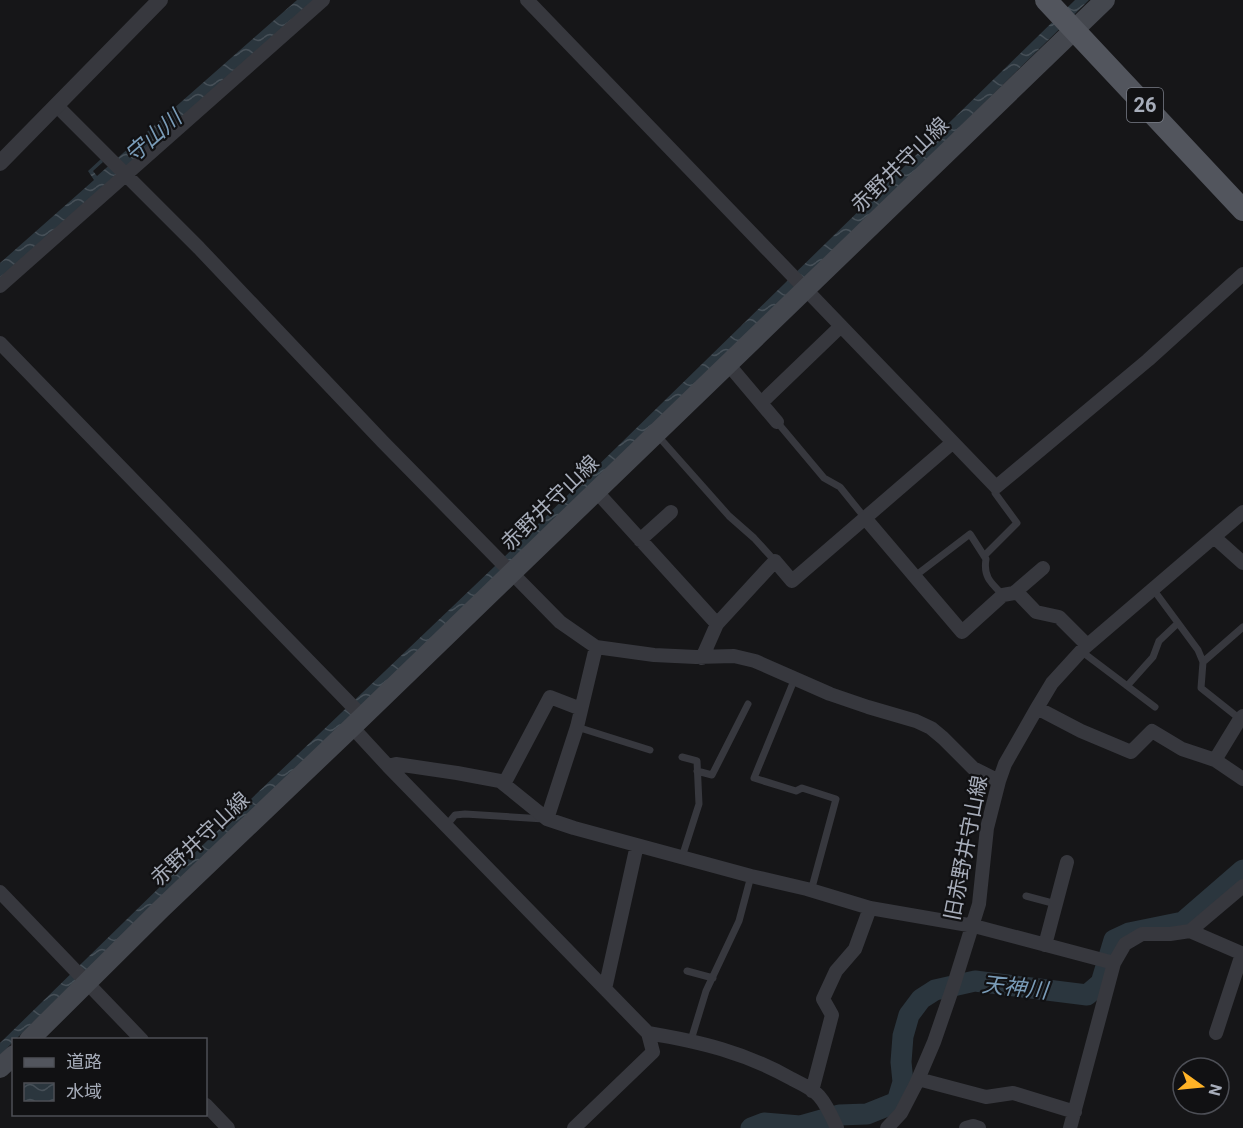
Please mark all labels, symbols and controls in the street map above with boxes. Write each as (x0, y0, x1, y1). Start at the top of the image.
road number: 26 (1127, 88, 1163, 122)
water label: 守山川 (120, 104, 188, 167)
street label: 赤野井守山線 (846, 113, 954, 217)
street label: 赤野井守山線 (496, 451, 604, 555)
street label: 旧赤野井守山線 (940, 774, 992, 922)
street label: 赤野井守山線 (146, 787, 254, 891)
water label: 天神川 (981, 972, 1051, 1004)
legend (12, 1038, 207, 1116)
text: 道路 (66, 1051, 102, 1072)
north arrow (1171, 1056, 1231, 1116)
text: 水域 (66, 1081, 102, 1102)
text: N (1204, 1082, 1226, 1098)

